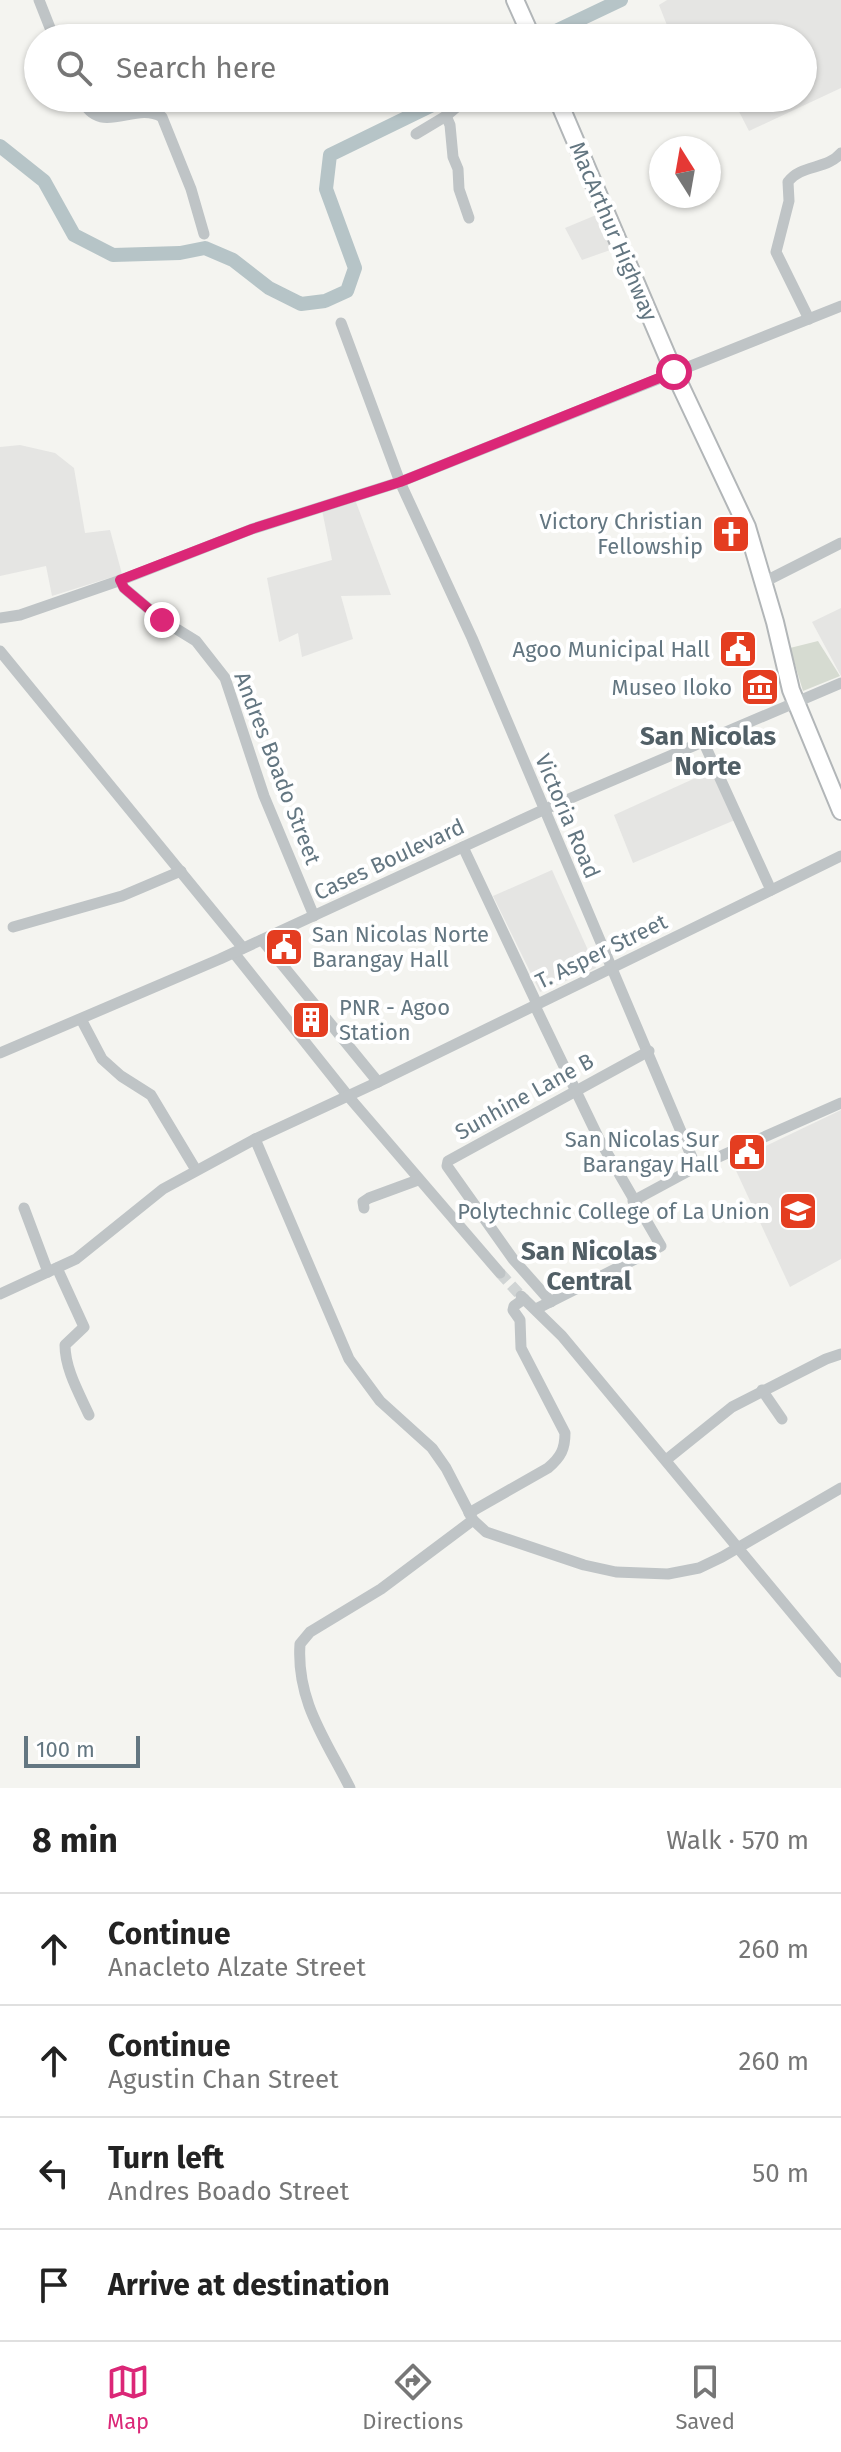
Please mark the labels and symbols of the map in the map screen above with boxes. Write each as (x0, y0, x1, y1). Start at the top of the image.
north arrow (649, 136, 721, 208)
street label: MacArthur Highway (564, 137, 664, 325)
route start (656, 354, 692, 390)
place label: Victory Christian Fellowship (539, 508, 703, 560)
church icon: Victory Christian Fellowship (710, 513, 752, 555)
route end (144, 602, 180, 638)
public building icon: Agoo Municipal Hall (717, 628, 759, 670)
place label: Agoo Municipal Hall (513, 636, 710, 663)
museum icon: Museo Iloko (739, 666, 781, 708)
street label: Andres Boado Street (228, 668, 327, 868)
place label: Museo Iloko (612, 674, 732, 701)
district label: San Nicolas Norte (640, 721, 776, 782)
street label: Victoria Road (529, 750, 606, 883)
street label: Cases Boulevard (310, 813, 469, 906)
street label: T. Asper Street (531, 908, 671, 995)
place label: San Nicolas Norte Barangay Hall (312, 921, 489, 973)
public building icon: San Nicolas Norte Barangay Hall (263, 926, 305, 968)
place label: PNR - Agoo Station (339, 994, 450, 1046)
building icon: PNR - Agoo Station (290, 999, 332, 1041)
street label: Sunhine Lane B (450, 1047, 598, 1146)
place label: San Nicolas Sur Barangay Hall (565, 1126, 720, 1178)
public building icon: San Nicolas Sur Barangay Hall (726, 1131, 768, 1173)
school or university icon: Polytechnic College of La Union (777, 1190, 819, 1232)
place label: Polytechnic College of La Union (457, 1198, 770, 1225)
district label: San Nicolas Central (521, 1236, 657, 1297)
scale bar (24, 1732, 140, 1768)

